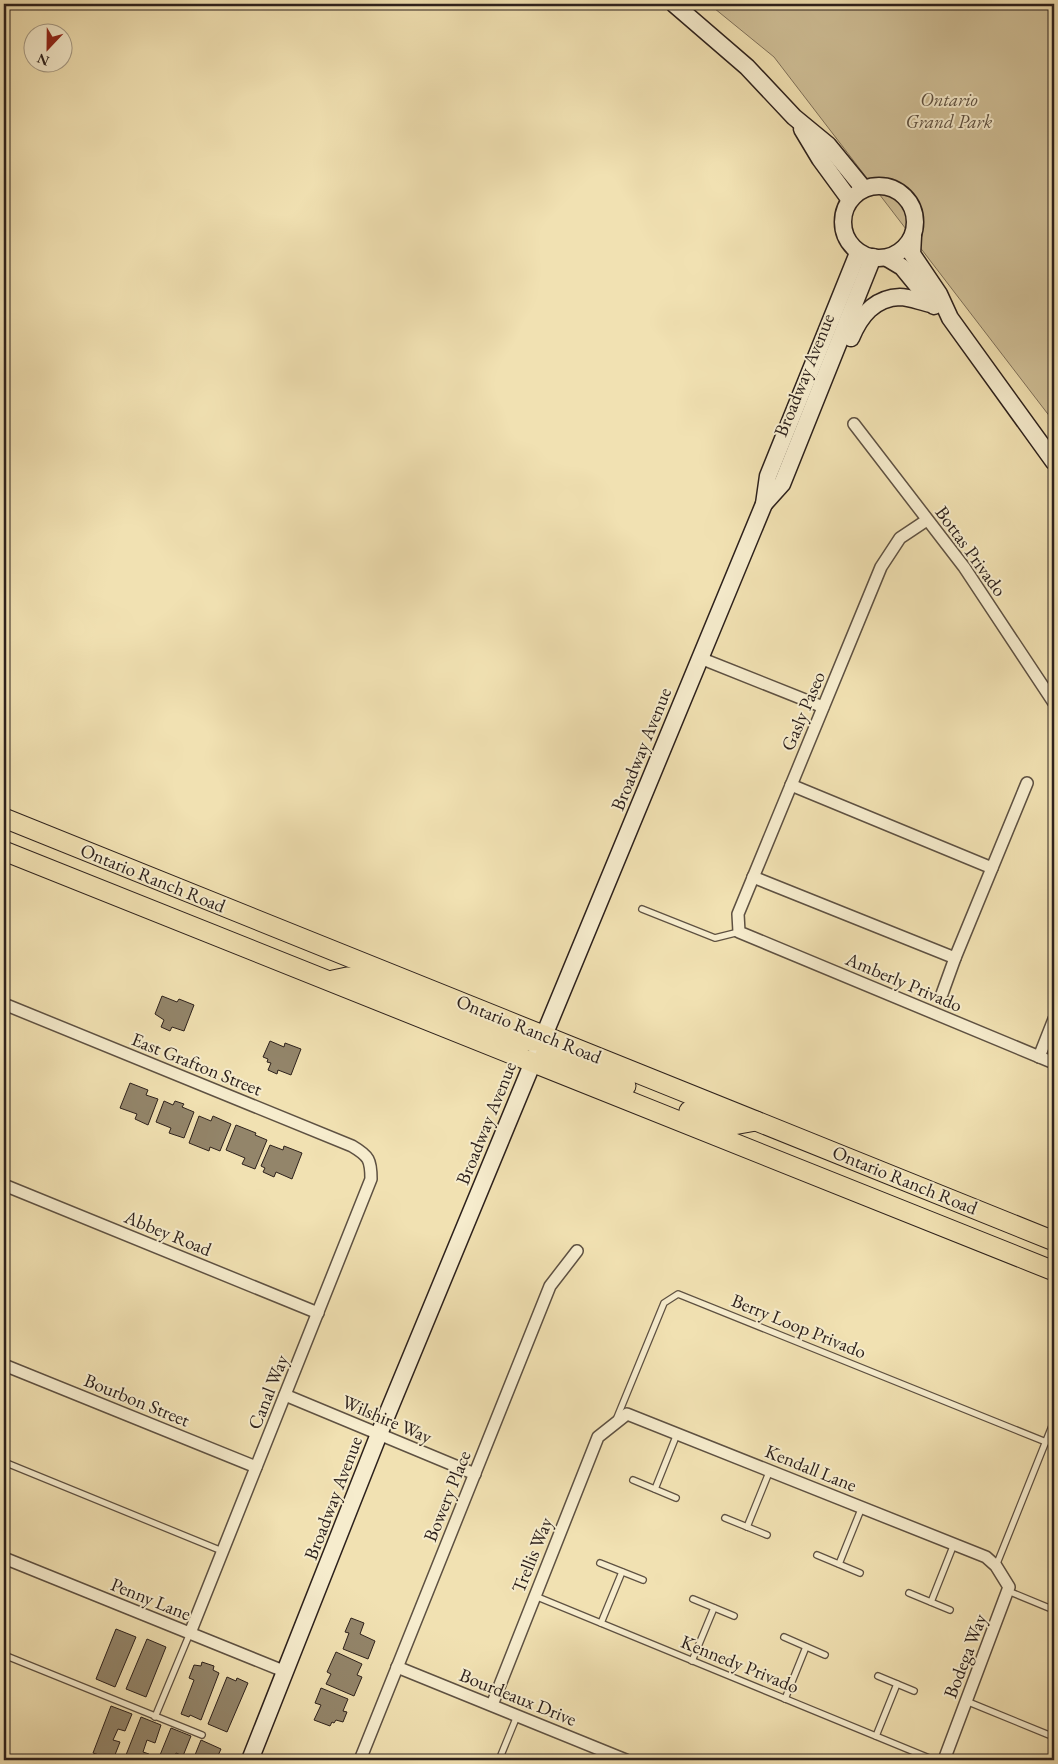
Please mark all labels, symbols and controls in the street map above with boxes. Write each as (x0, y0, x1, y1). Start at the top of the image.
north arrow (22, 22, 72, 72)
text: N (34, 49, 52, 71)
park label: Ontario Grand Park (906, 87, 993, 134)
street label: Broadway Avenue (768, 310, 840, 440)
street label: Bottas Privado (930, 501, 1012, 601)
street label: Gasly Paseo (775, 667, 831, 755)
street label: Broadway Avenue (605, 684, 677, 814)
street label: Ontario Ranch Road (77, 837, 230, 919)
street label: Amberly Privado (841, 946, 966, 1018)
street label: Ontario Ranch Road (453, 988, 606, 1070)
street label: East Grafton Street (128, 1026, 266, 1102)
street label: Broadway Avenue (450, 1058, 522, 1188)
street label: Ontario Ranch Road (829, 1139, 982, 1221)
street label: Abbey Road (120, 1204, 216, 1262)
street label: Berry Loop Privado (728, 1288, 870, 1364)
street label: Canal Way (242, 1350, 295, 1433)
street label: Bourbon Street (81, 1367, 193, 1433)
street label: Wilshire Way (338, 1389, 437, 1449)
street label: Broadway Avenue (298, 1433, 368, 1563)
street label: Kendall Lane (762, 1438, 860, 1498)
street label: Bowery Place (417, 1447, 477, 1545)
street label: Trellis Way (506, 1513, 559, 1597)
street label: Penny Lane (107, 1572, 195, 1626)
street label: Bodega Way (937, 1610, 993, 1702)
street label: Kennedy Privado (677, 1629, 803, 1699)
street label: Bourdeaux Drive (456, 1662, 580, 1732)

